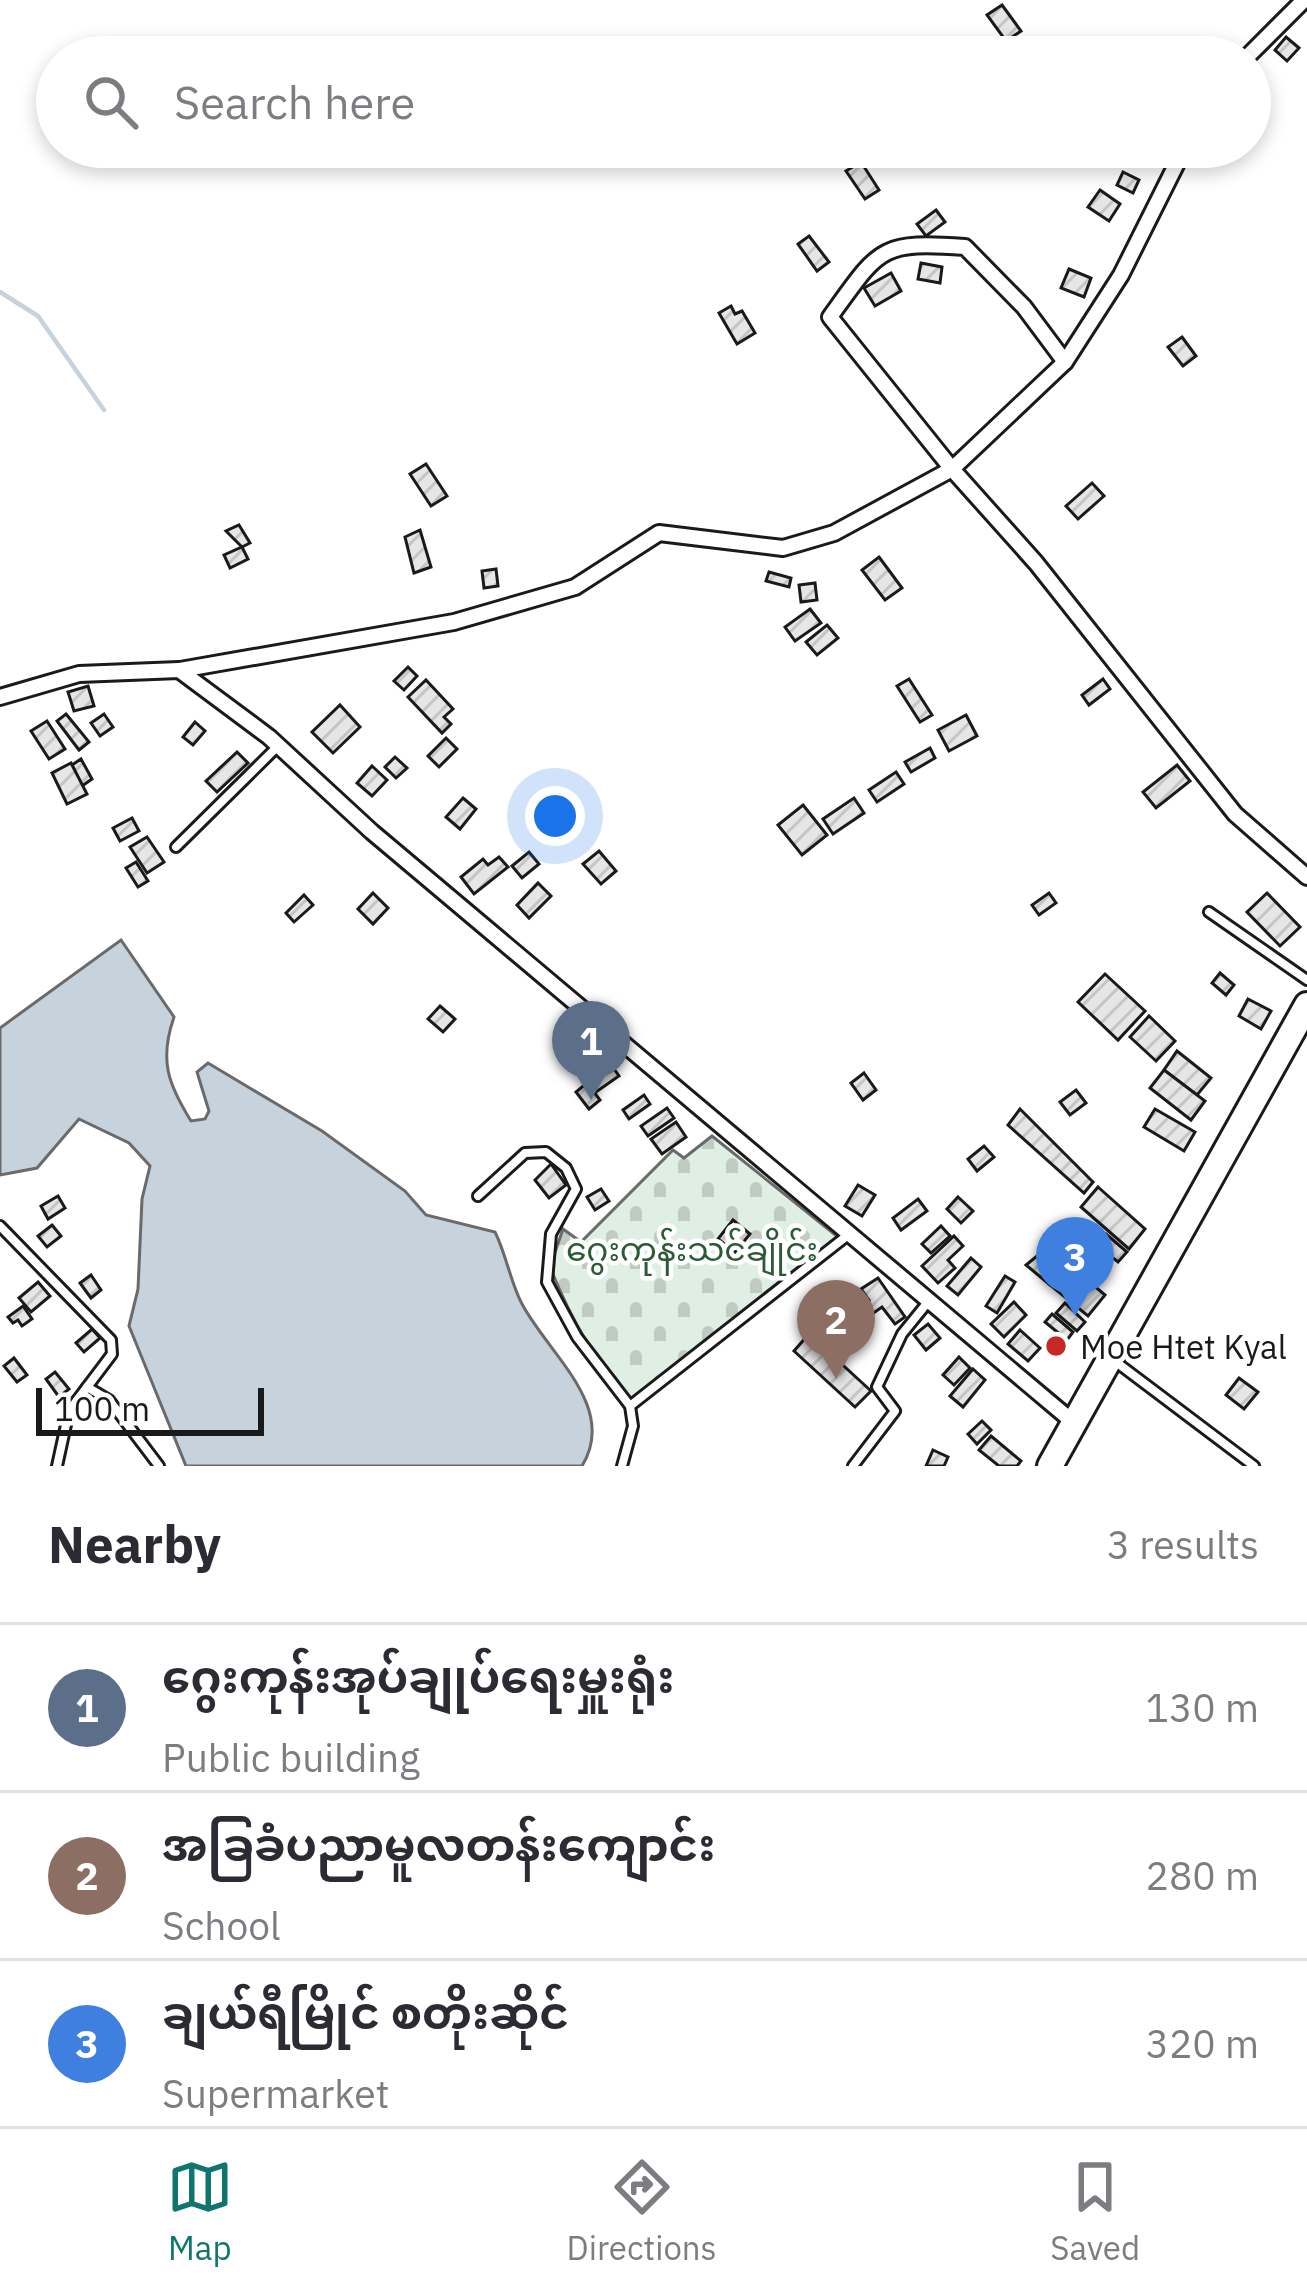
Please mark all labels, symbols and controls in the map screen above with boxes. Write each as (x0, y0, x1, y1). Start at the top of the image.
search box (36, 36, 1271, 168)
icon: search (78, 69, 144, 135)
text: Search here (174, 73, 415, 131)
your location (525, 786, 585, 846)
pin: 1 (552, 1001, 630, 1100)
pin: 3 (1036, 1217, 1114, 1316)
park label: ဂွေးကုန်းသင်ချိုင်း (566, 1227, 818, 1276)
pin: 2 (797, 1280, 875, 1379)
place label: Moe Htet Kyal (1080, 1325, 1287, 1368)
marker: Moe Htet Kyal (1043, 1333, 1069, 1359)
scale bar (36, 1382, 264, 1435)
text: 100 m (54, 1387, 150, 1430)
text: Nearby (48, 1511, 221, 1577)
text: 3 results (1107, 1519, 1259, 1570)
text: ဂွေးကုန်းအုပ်ချုပ်ရေးမှူးရုံး (162, 1647, 675, 1705)
text: 1 (75, 1682, 99, 1733)
text: 130 m (1146, 1682, 1259, 1733)
text: Public building (162, 1732, 420, 1783)
text: အခြခံပညာမူလတန်းကျောင်း (162, 1815, 716, 1873)
text: 2 (75, 1850, 99, 1901)
text: 280 m (1146, 1850, 1259, 1901)
text: School (162, 1900, 281, 1951)
text: ချယ်ရီမြိုင် စတိုးဆိုင် (162, 1983, 569, 2041)
text: 3 (75, 2018, 99, 2069)
text: 320 m (1146, 2018, 1259, 2069)
text: Supermarket (162, 2068, 389, 2119)
tab: Map (167, 2154, 233, 2269)
tab: Directions (567, 2154, 717, 2269)
tab: Saved (1050, 2154, 1140, 2269)

